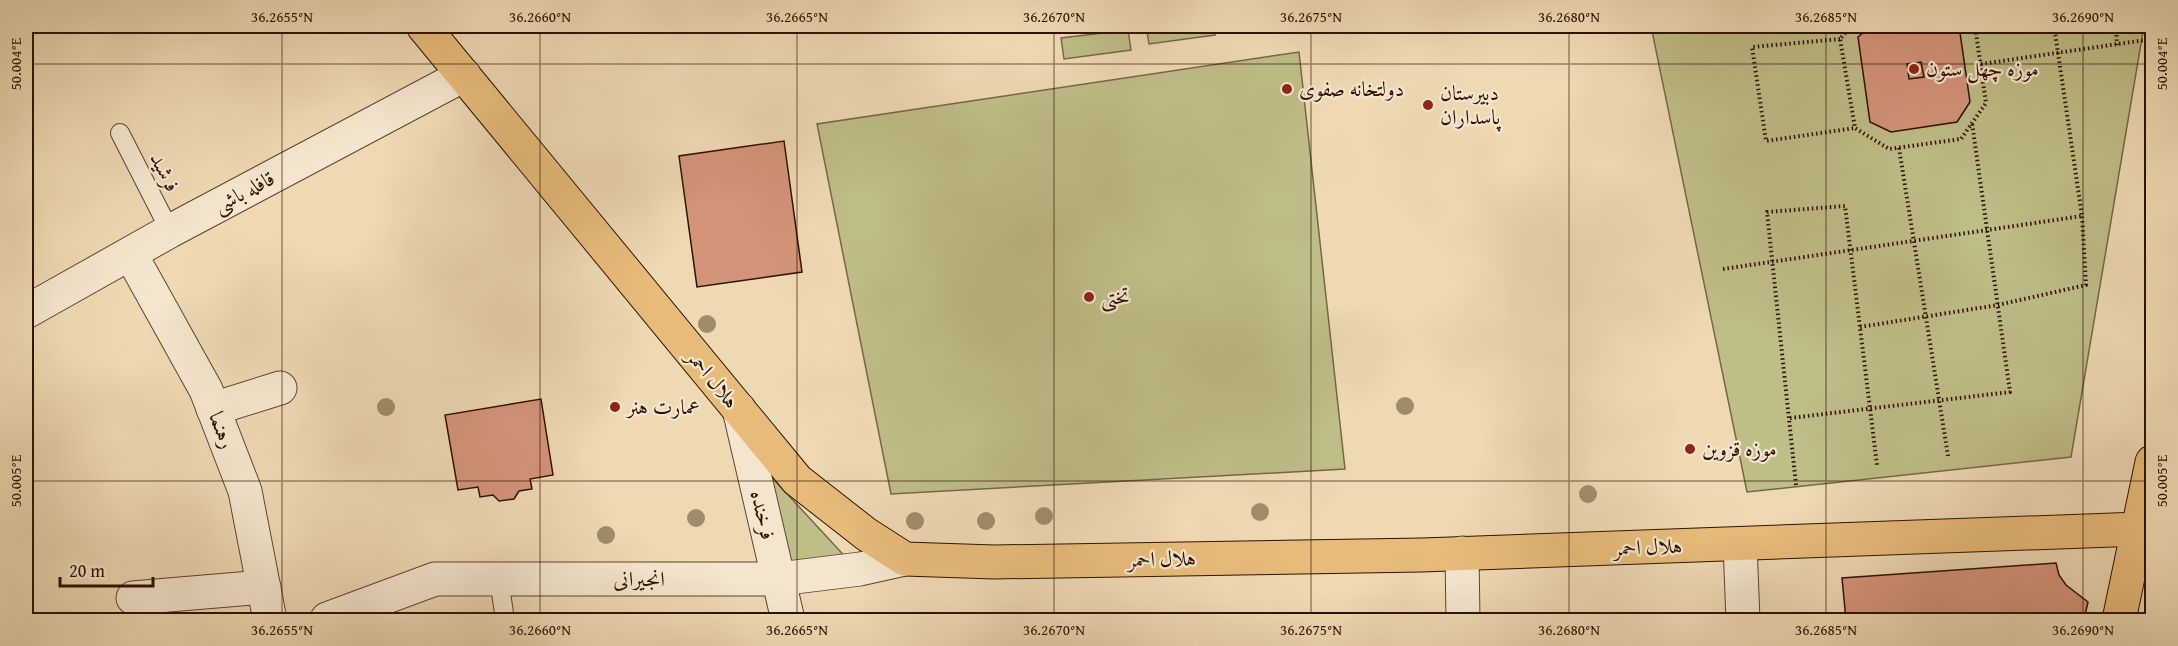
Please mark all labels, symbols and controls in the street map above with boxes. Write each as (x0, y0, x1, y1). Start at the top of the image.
text: 36.2655°N (251, 6, 313, 27)
text: 36.2660°N (509, 6, 571, 27)
text: 36.2665°N (766, 6, 828, 27)
text: 36.2670°N (1023, 6, 1085, 27)
text: 36.2675°N (1280, 6, 1342, 27)
text: 36.2680°N (1538, 6, 1600, 27)
text: 36.2685°N (1795, 6, 1857, 27)
text: 36.2690°N (2052, 6, 2114, 27)
text: 50.004°E (5, 37, 26, 90)
text: 50.004°E (2151, 37, 2172, 90)
place label: موزه چهل ستون (1926, 53, 2039, 84)
marker: موزه چهل ستون (1907, 62, 1921, 76)
place label: دولتخانه صفوی (1299, 73, 1404, 104)
place label: دبیرستان پاسداران (1440, 77, 1501, 132)
marker: دولتخانه صفوی (1280, 82, 1294, 96)
marker: دبیرستان پاسداران (1421, 98, 1435, 112)
street label: فرشید (142, 147, 188, 197)
street label: قافله باشی (208, 162, 280, 221)
place label: تختی (1101, 281, 1130, 312)
marker: تختی (1082, 290, 1096, 304)
street label: هلال احمر (679, 341, 747, 415)
place label: عمارت هنر (625, 391, 700, 422)
marker: عمارت هنر (608, 400, 622, 414)
street label: رهنما (201, 407, 244, 453)
place label: موزه قزوین (1702, 433, 1777, 464)
marker: موزه قزوین (1683, 442, 1697, 456)
text: 50.005°E (5, 454, 26, 507)
text: 50.005°E (2151, 454, 2172, 507)
street label: فرخنده (743, 487, 784, 543)
street label: هلال احمر (1611, 530, 1683, 563)
street label: هلال احمر (1126, 542, 1196, 575)
scale bar (60, 550, 153, 588)
text: 20 m (69, 557, 105, 584)
street label: انجیرانی (613, 563, 665, 594)
text: 36.2655°N (251, 619, 313, 640)
text: 36.2660°N (509, 619, 571, 640)
text: 36.2665°N (766, 619, 828, 640)
text: 36.2670°N (1023, 619, 1085, 640)
text: 36.2675°N (1280, 619, 1342, 640)
text: 36.2680°N (1538, 619, 1600, 640)
text: 36.2685°N (1795, 619, 1857, 640)
text: 36.2690°N (2052, 619, 2114, 640)

